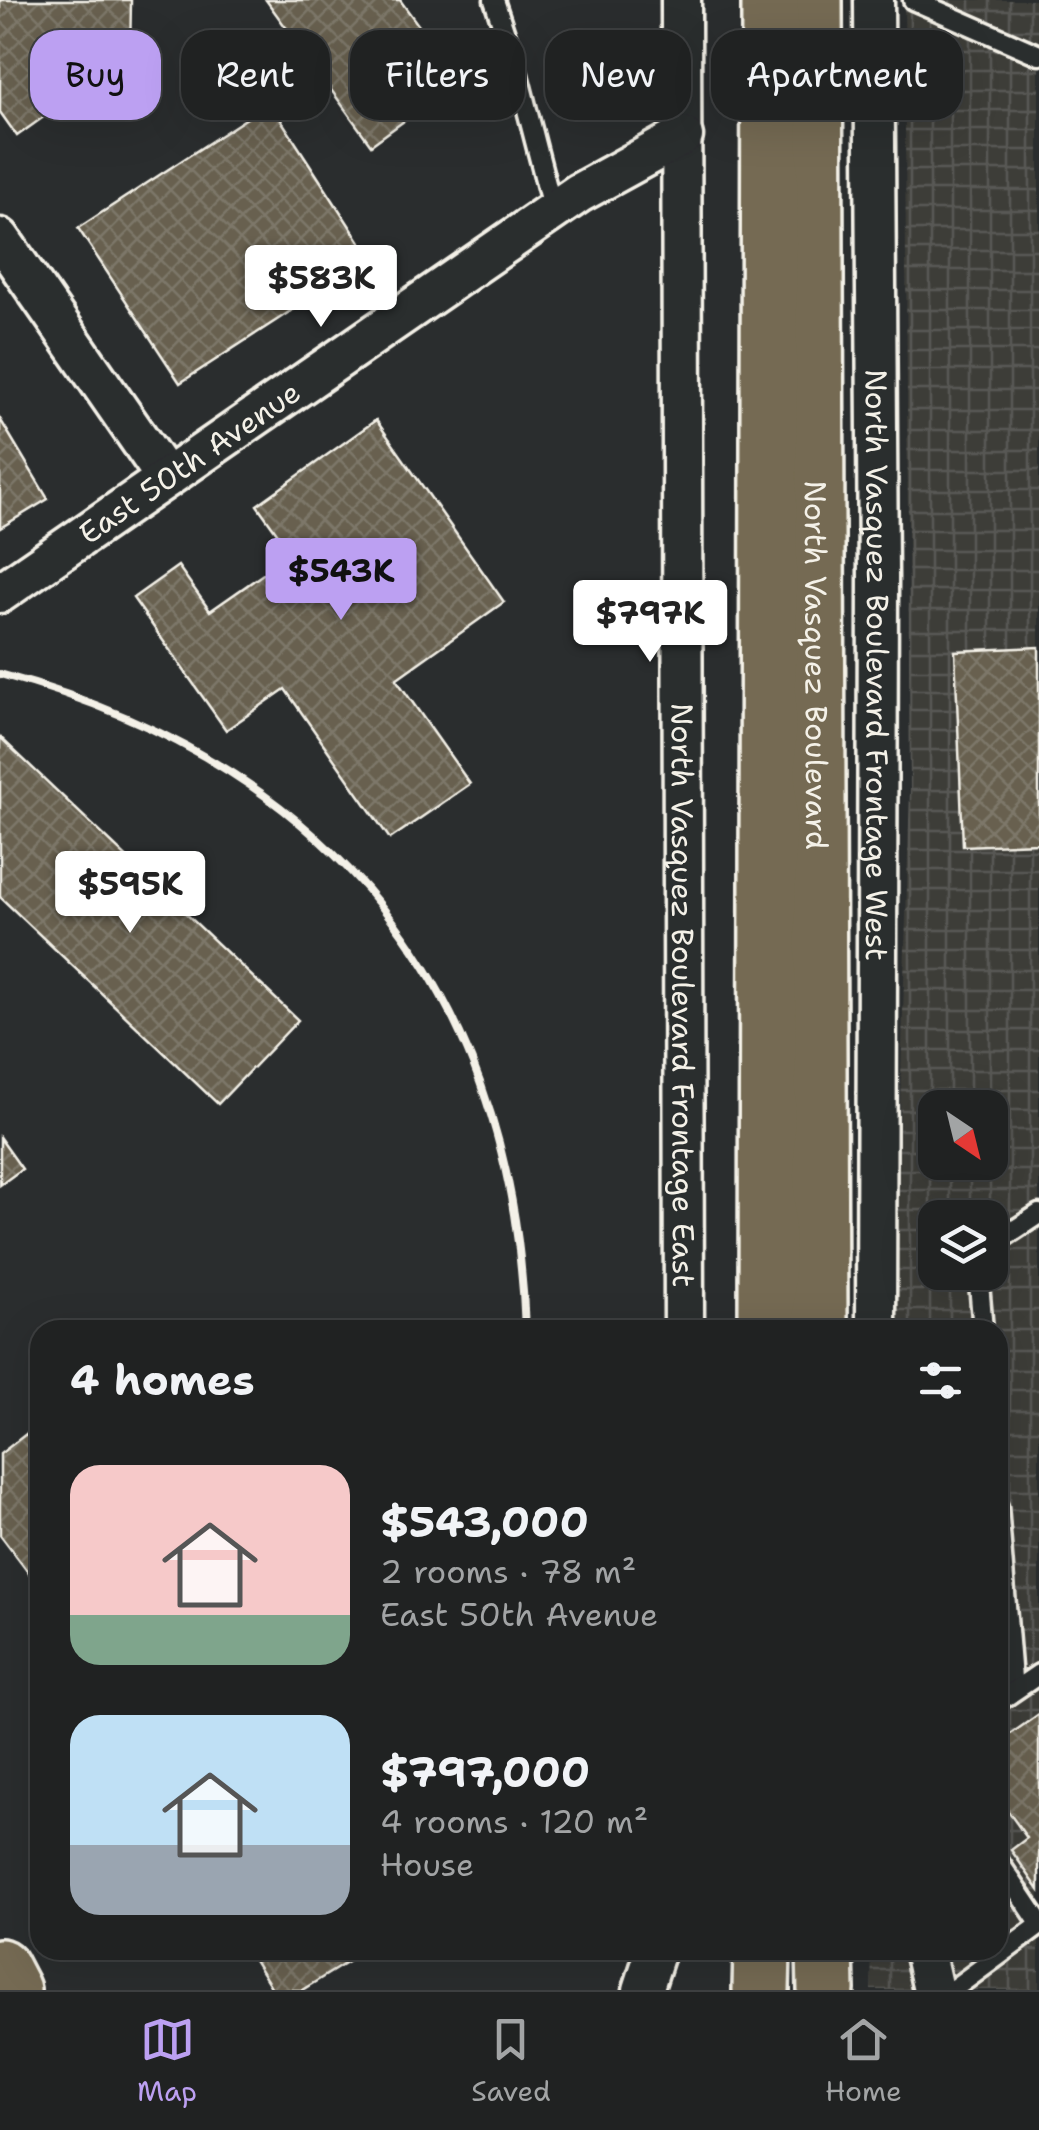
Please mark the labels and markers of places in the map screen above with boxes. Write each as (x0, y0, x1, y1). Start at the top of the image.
pin: $583K (251, 245, 391, 330)
pin: $543K (271, 538, 411, 623)
pin: $797K (580, 580, 720, 665)
pin: $595K (60, 851, 200, 936)

